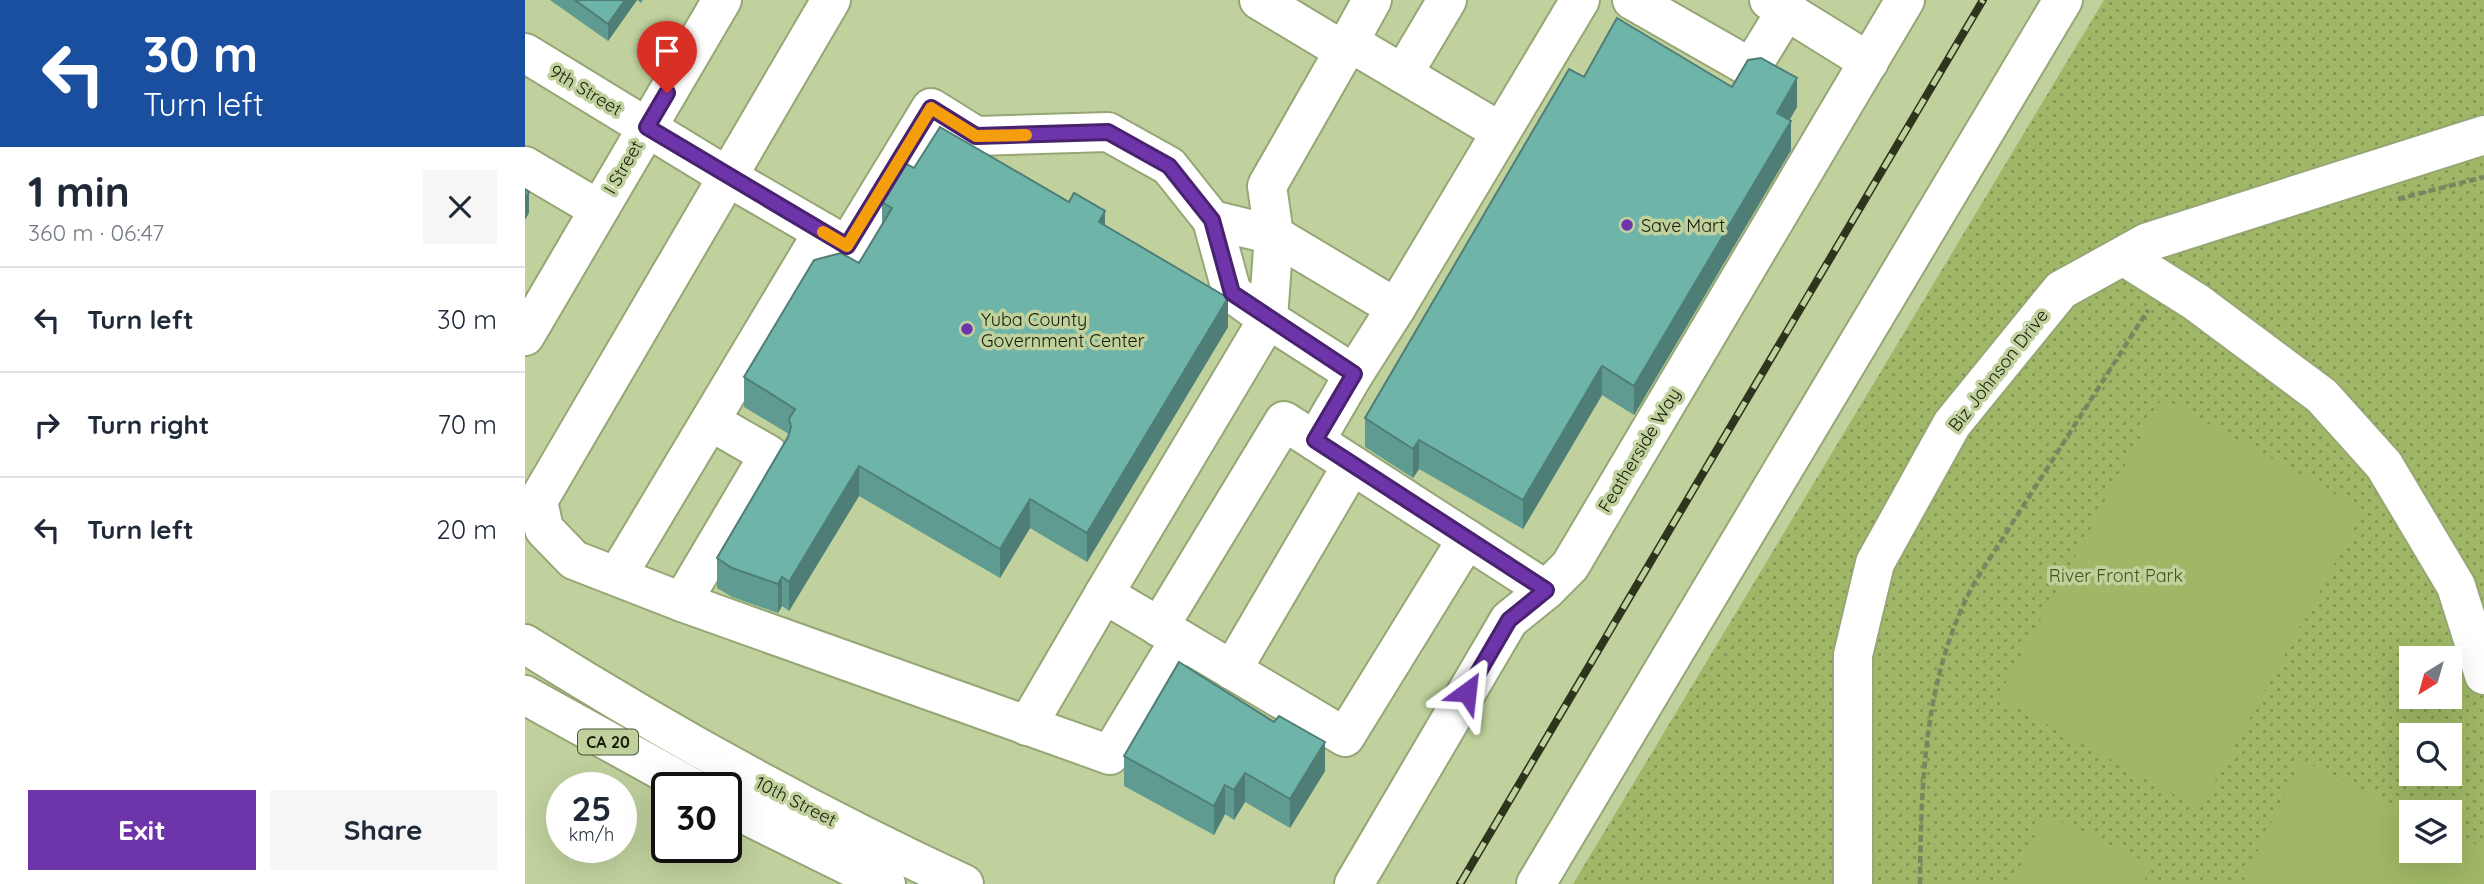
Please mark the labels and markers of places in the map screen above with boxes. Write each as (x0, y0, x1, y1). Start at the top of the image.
pin (637, 21, 697, 93)
place label: Save Mart (1641, 214, 1725, 237)
marker: Save Mart (1619, 217, 1635, 233)
place label: Yuba County Government Center (981, 308, 1145, 352)
marker: Yuba County Government Center (959, 321, 975, 337)

